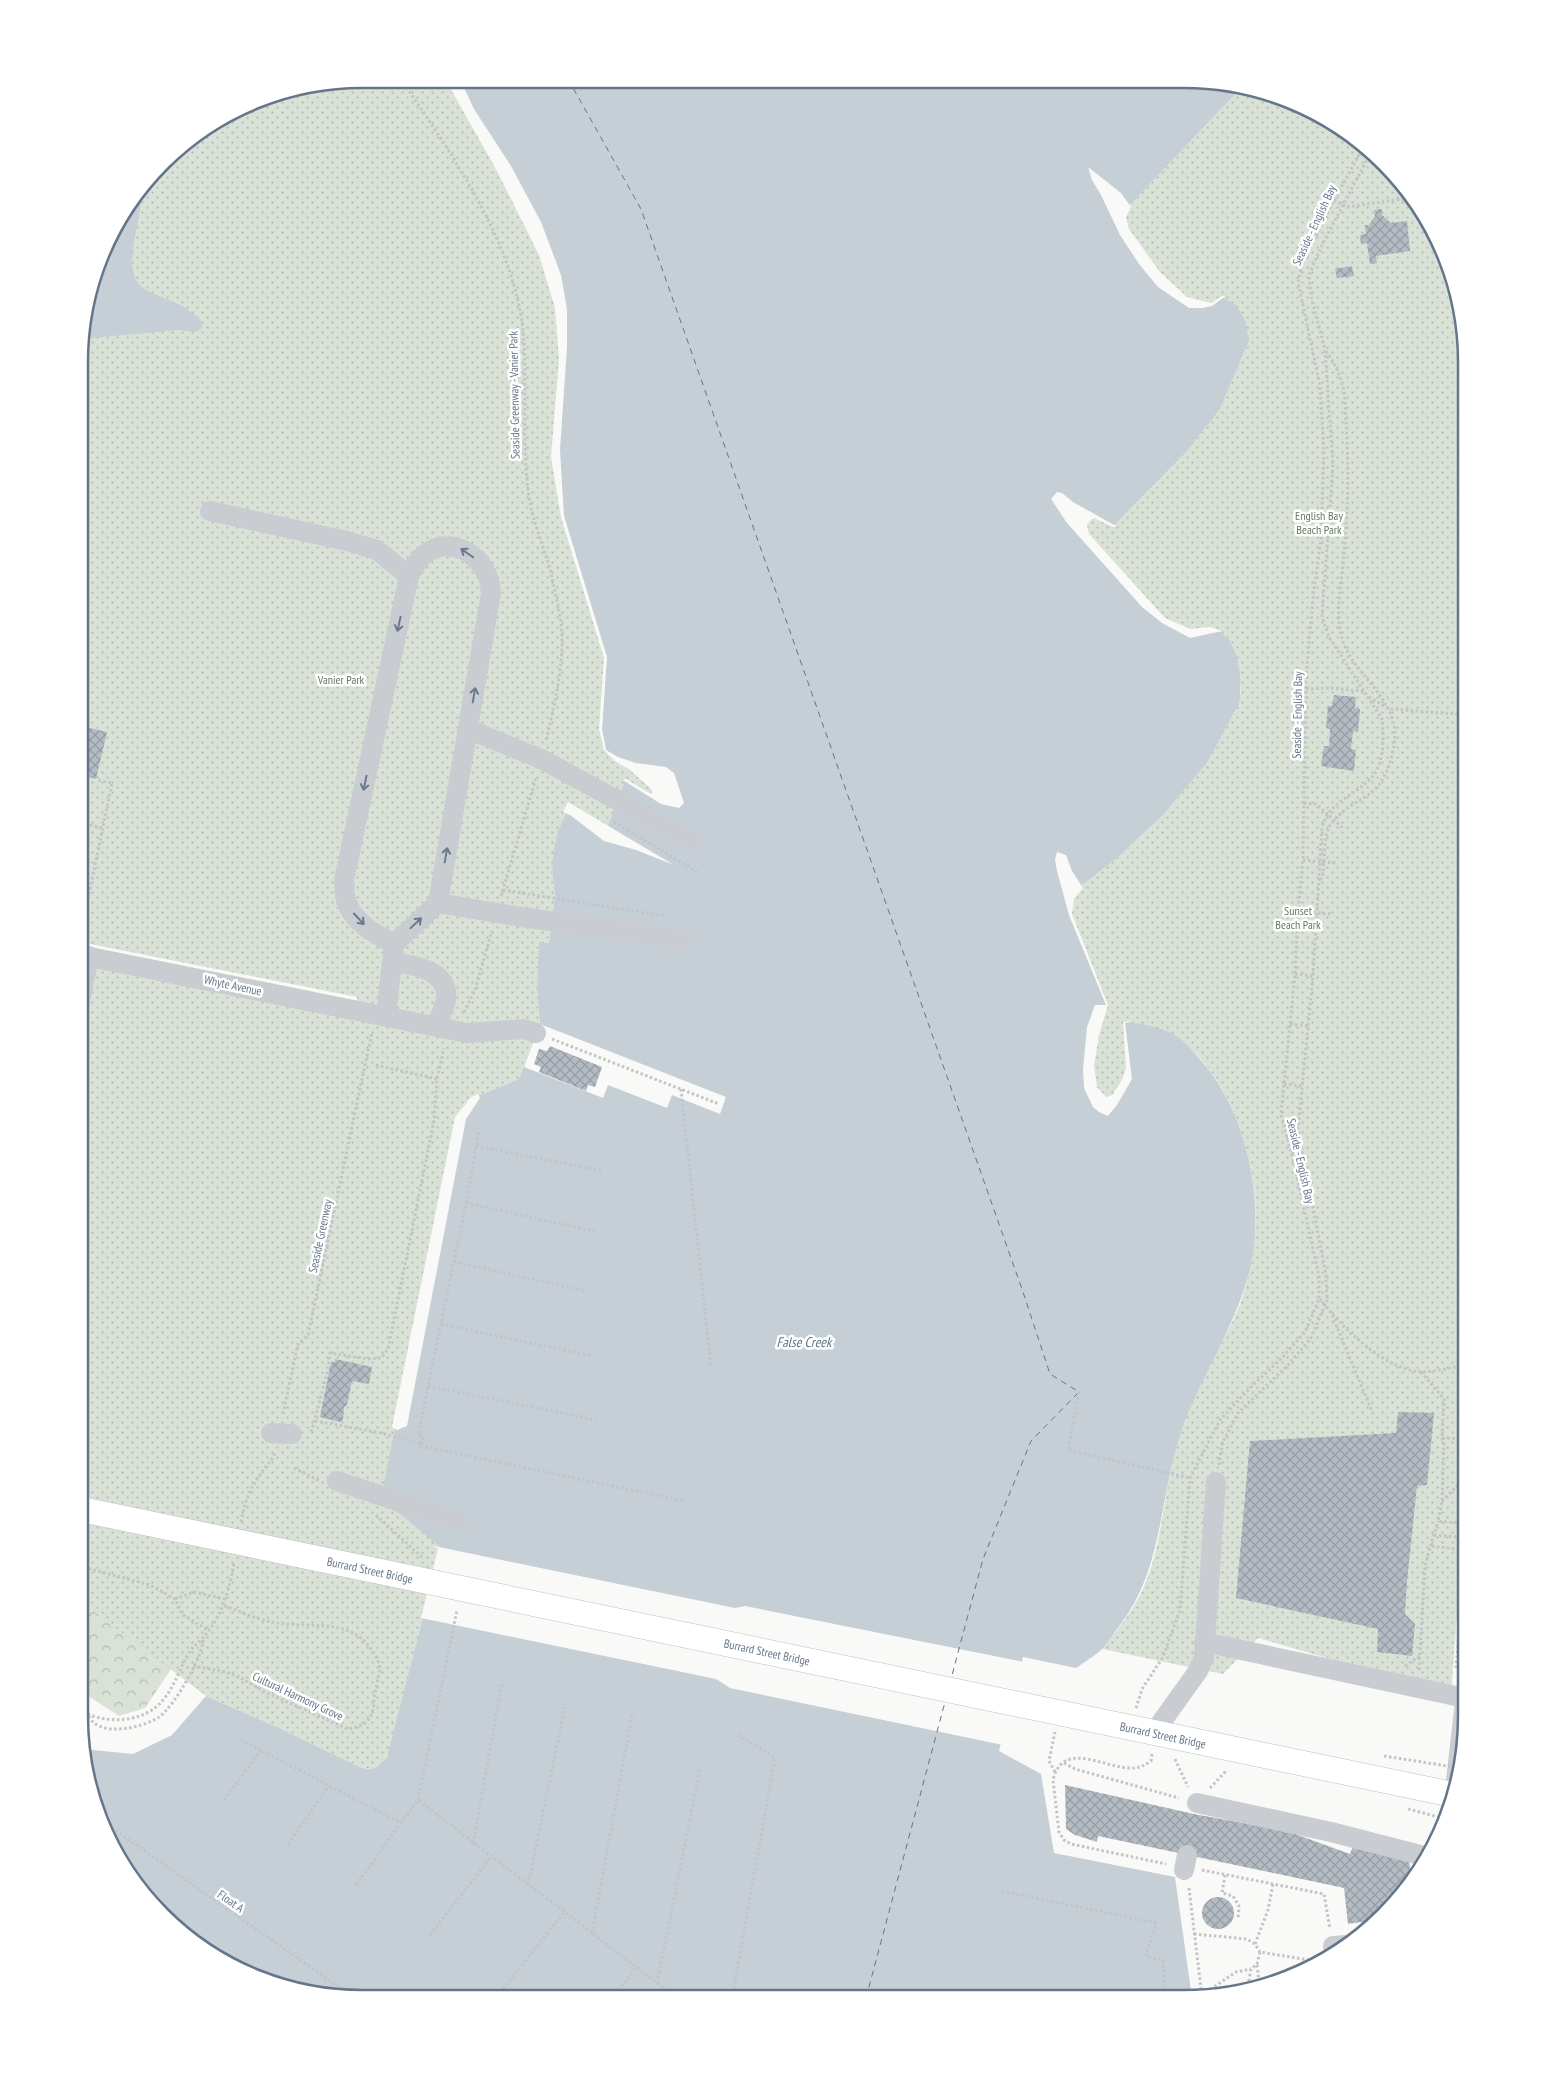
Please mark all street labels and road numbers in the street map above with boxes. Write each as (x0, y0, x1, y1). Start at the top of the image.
street label: Seaside - English Bay (1289, 182, 1339, 268)
street label: Seaside Greenway - Vanier Park (505, 330, 523, 459)
street label: Seaside - English Bay (1289, 671, 1305, 759)
street label: Whyte Avenue (203, 972, 263, 998)
street label: Seaside - English Bay (1284, 1117, 1318, 1206)
street label: Seaside Greenway (305, 1197, 335, 1274)
street label: Burrard Street Bridge (326, 1554, 414, 1586)
street label: Burrard Street Bridge (723, 1636, 811, 1668)
street label: Cultural Harmony Grove (250, 1668, 346, 1724)
street label: Burrard Street Bridge (1119, 1719, 1207, 1751)
street label: Float A (215, 1887, 247, 1916)

